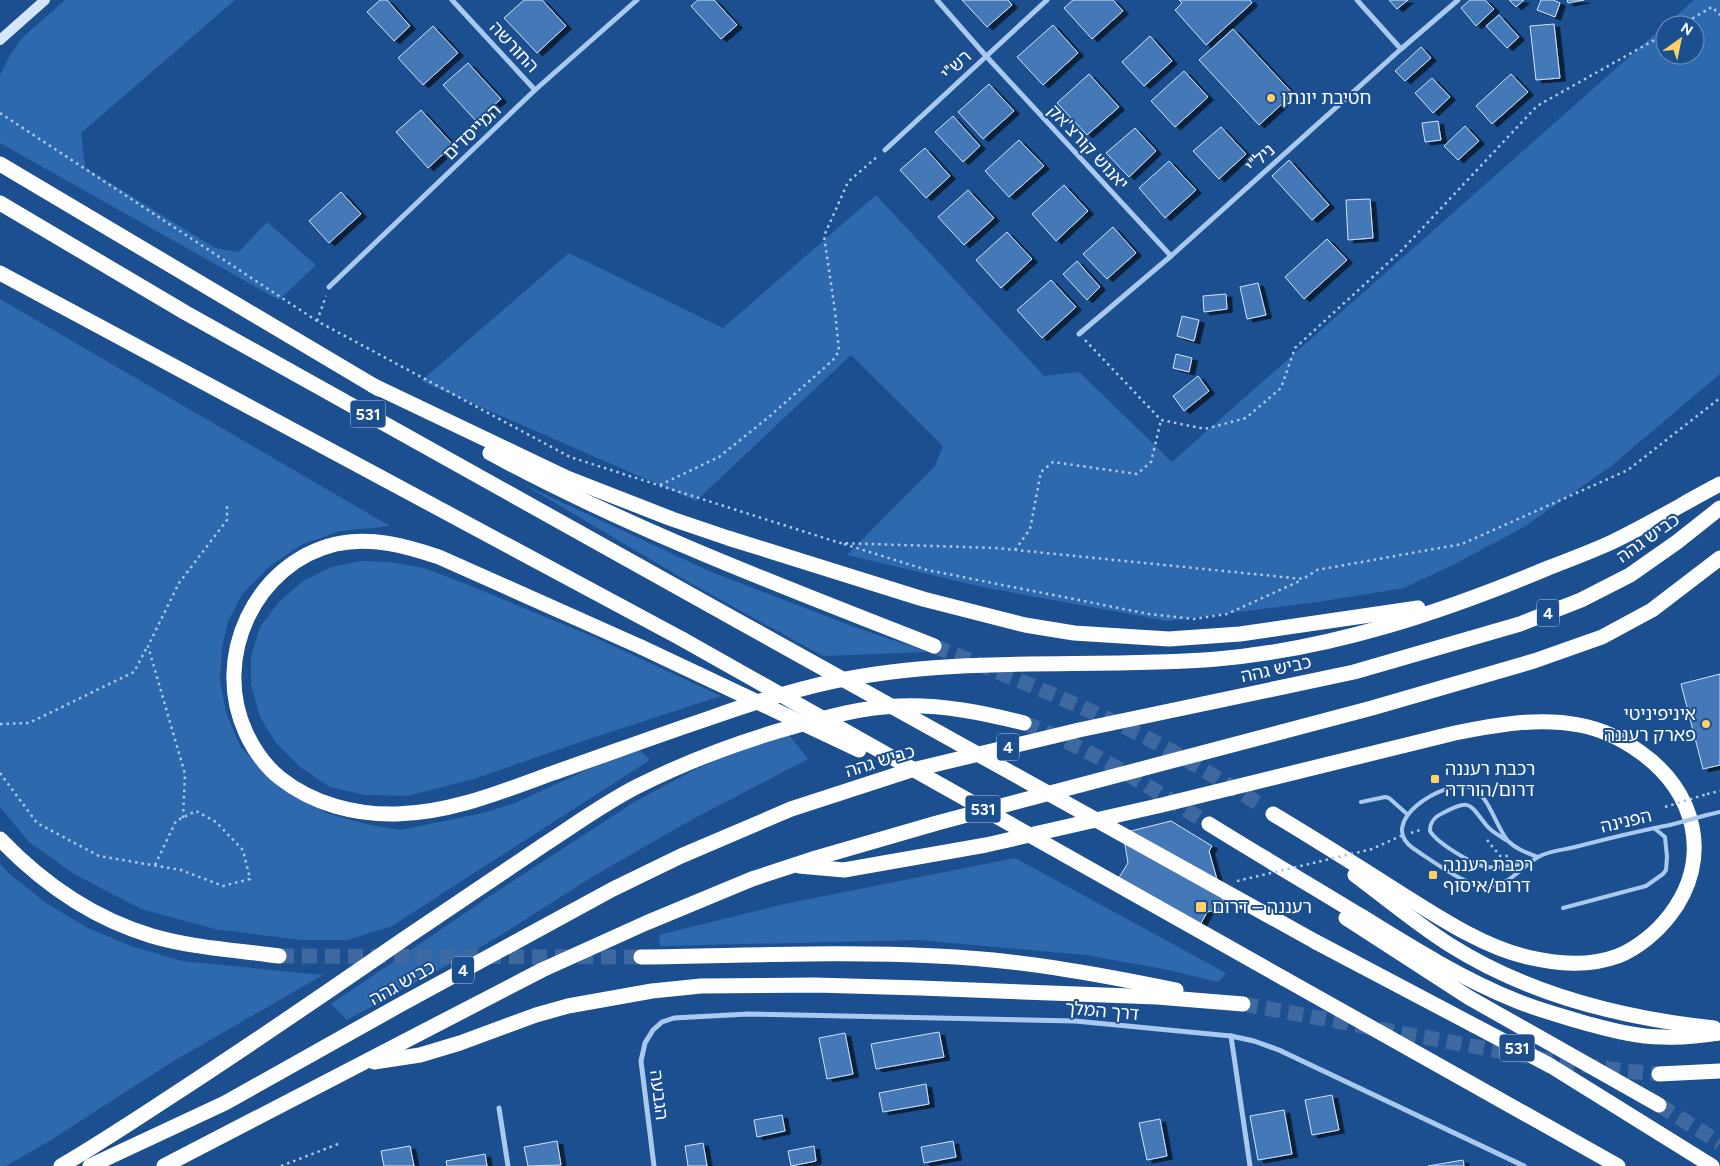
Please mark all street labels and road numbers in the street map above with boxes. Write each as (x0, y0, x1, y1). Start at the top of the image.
street label: החורשה (485, 17, 543, 77)
street label: רש"י (936, 45, 976, 85)
street label: המייסדים (438, 99, 506, 165)
street label: יאנוש קורצ'אק (1043, 100, 1133, 194)
street label: ניל"י (1241, 139, 1279, 177)
road number: 531 (350, 400, 386, 428)
street label: כביש גהה (1612, 508, 1684, 568)
road number: 4 (1537, 600, 1559, 626)
street label: כביש גהה (1239, 651, 1313, 687)
road number: 4 (997, 734, 1019, 760)
street label: כביש גהה (842, 740, 918, 782)
road number: 531 (966, 796, 1000, 822)
street label: הפנינה (1598, 804, 1654, 838)
street label: כביש גהה (365, 956, 439, 1010)
road number: 4 (452, 956, 474, 984)
street label: דרך המלך (1064, 997, 1140, 1025)
road number: 531 (1500, 1034, 1534, 1062)
street label: הגבעה (645, 1069, 673, 1121)

